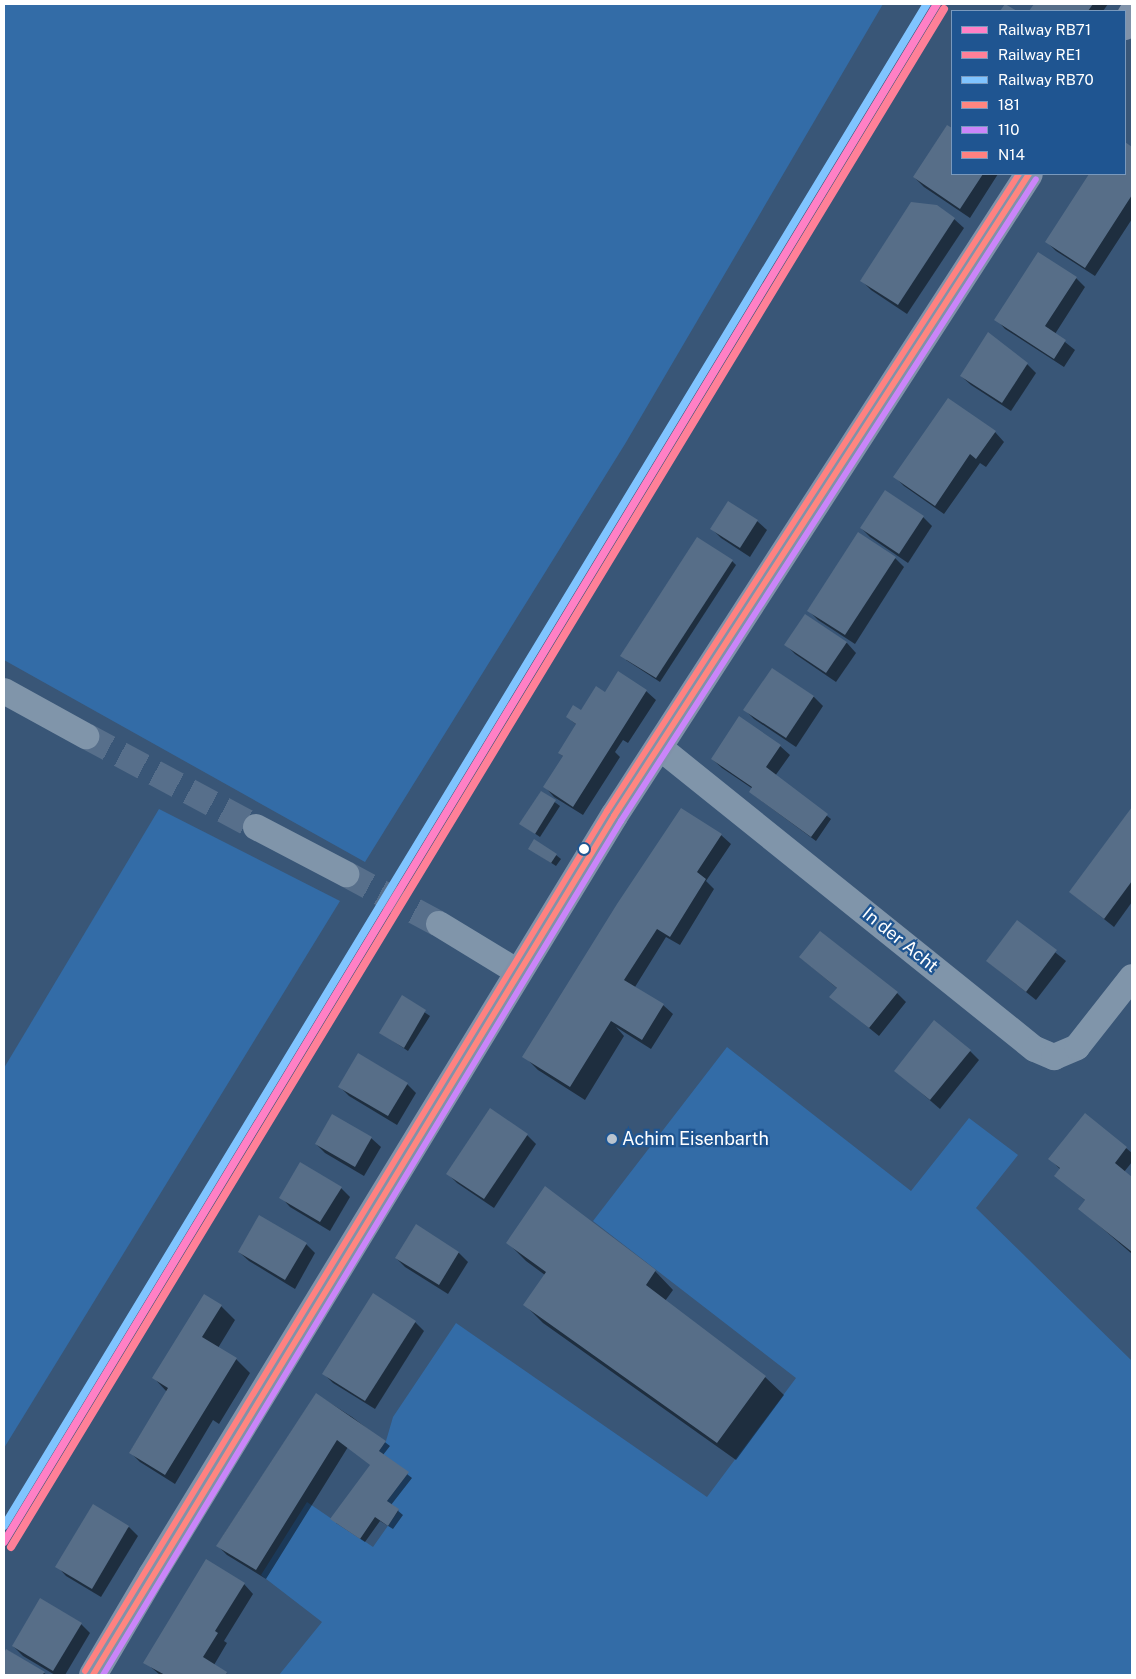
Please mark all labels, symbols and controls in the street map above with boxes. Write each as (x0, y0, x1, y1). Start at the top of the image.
legend (951, 10, 1126, 175)
text: Railway RB71 (998, 21, 1091, 38)
text: Railway RE1 (998, 46, 1081, 63)
text: Railway RB70 (998, 71, 1094, 88)
text: 181 (998, 96, 1020, 113)
text: 110 (998, 121, 1019, 138)
text: N14 (998, 146, 1025, 163)
unlabelled marker (579, 844, 589, 854)
street label: In der Acht (858, 903, 942, 977)
place label: Achim Eisenbarth (622, 1128, 769, 1150)
marker: Achim Eisenbarth (606, 1133, 618, 1145)

